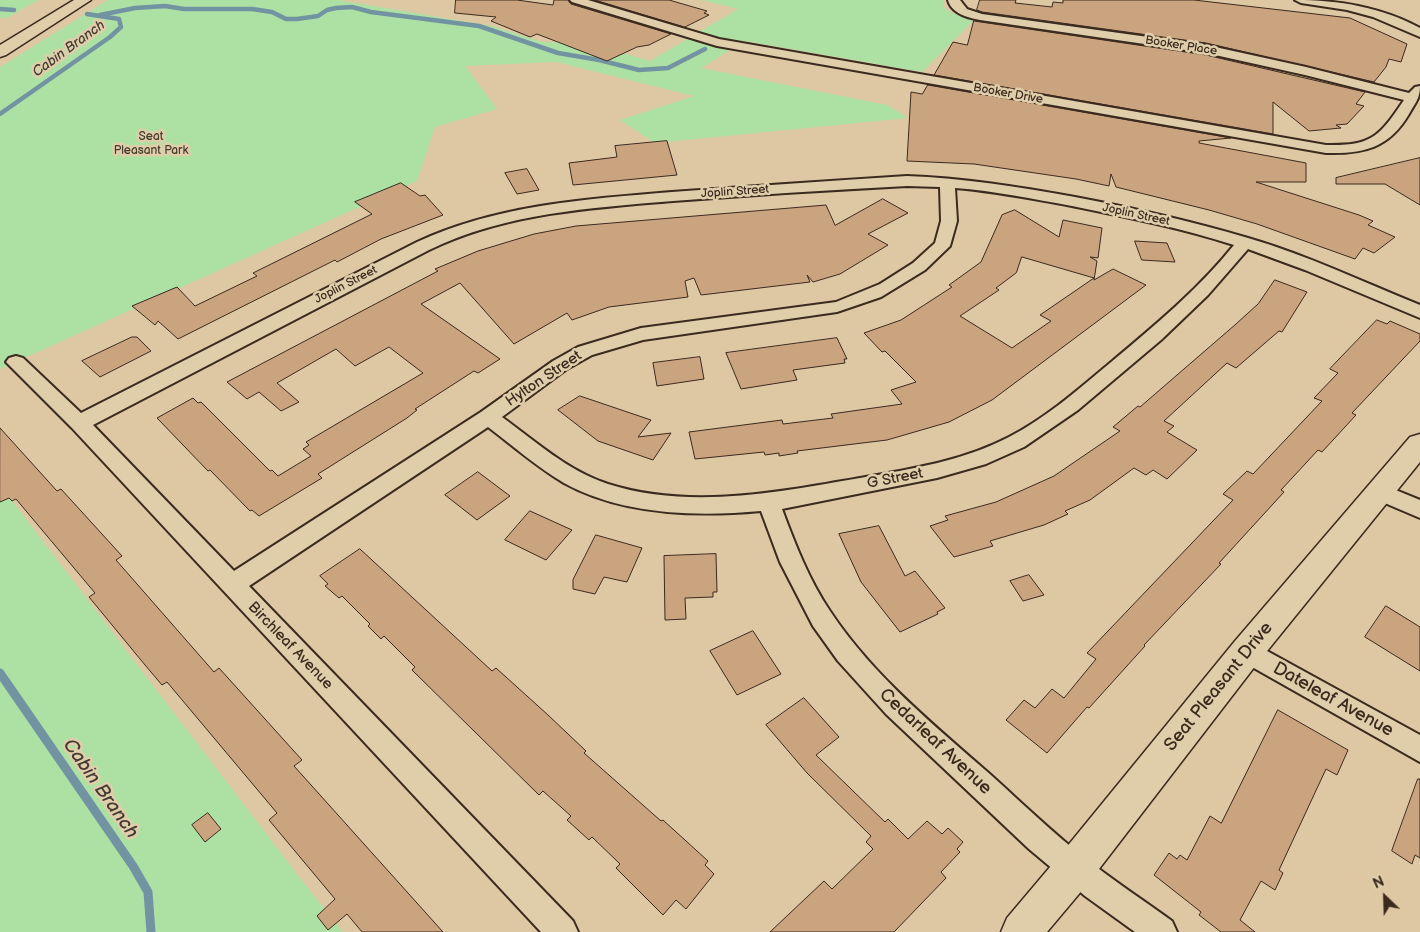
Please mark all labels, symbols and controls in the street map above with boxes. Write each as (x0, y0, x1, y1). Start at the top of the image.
water label: Cabin Branch (29, 17, 109, 81)
street label: Booker Place (1144, 33, 1218, 59)
street label: Booker Drive (972, 81, 1044, 107)
park label: Seat Pleasant Park (114, 130, 188, 158)
street label: Joplin Street (700, 182, 770, 202)
street label: Joplin Street (1101, 201, 1171, 229)
street label: Joplin Street (312, 263, 380, 307)
street label: Hylton Street (503, 347, 585, 411)
street label: G Street (866, 465, 924, 493)
street label: Birchleaf Avenue (244, 598, 336, 694)
street label: Seat Pleasant Drive (1160, 618, 1278, 756)
street label: Dateleaf Avenue (1269, 658, 1397, 742)
street label: Cedarleaf Avenue (874, 684, 996, 800)
water label: Cabin Branch (57, 735, 143, 843)
north arrow (1360, 872, 1410, 922)
text: N (1370, 873, 1387, 893)

